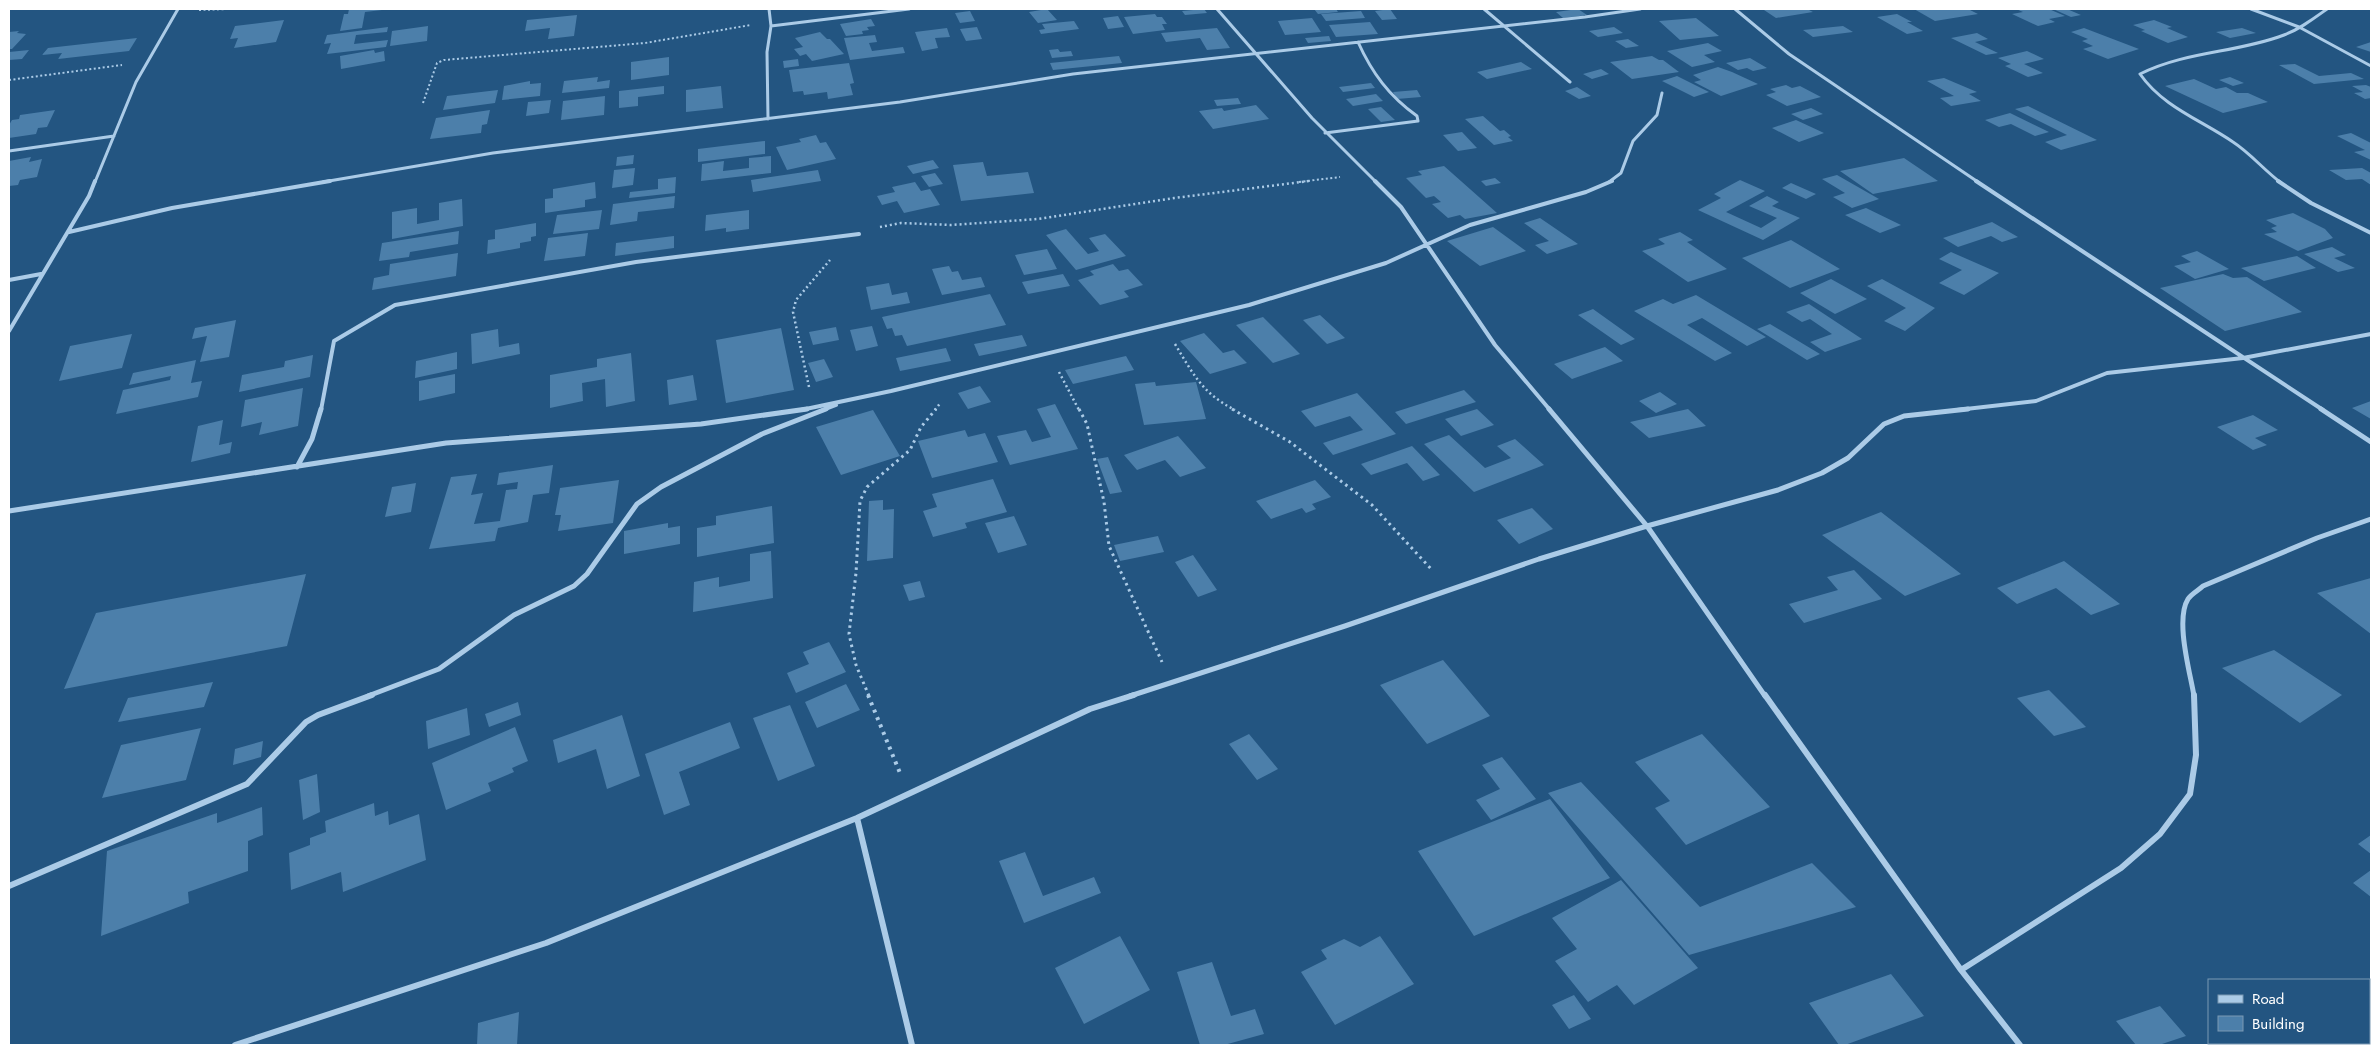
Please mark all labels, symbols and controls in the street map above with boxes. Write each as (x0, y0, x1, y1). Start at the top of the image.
legend (2208, 979, 2370, 1044)
text: Road (2252, 988, 2284, 1010)
text: Building (2252, 1013, 2304, 1035)

